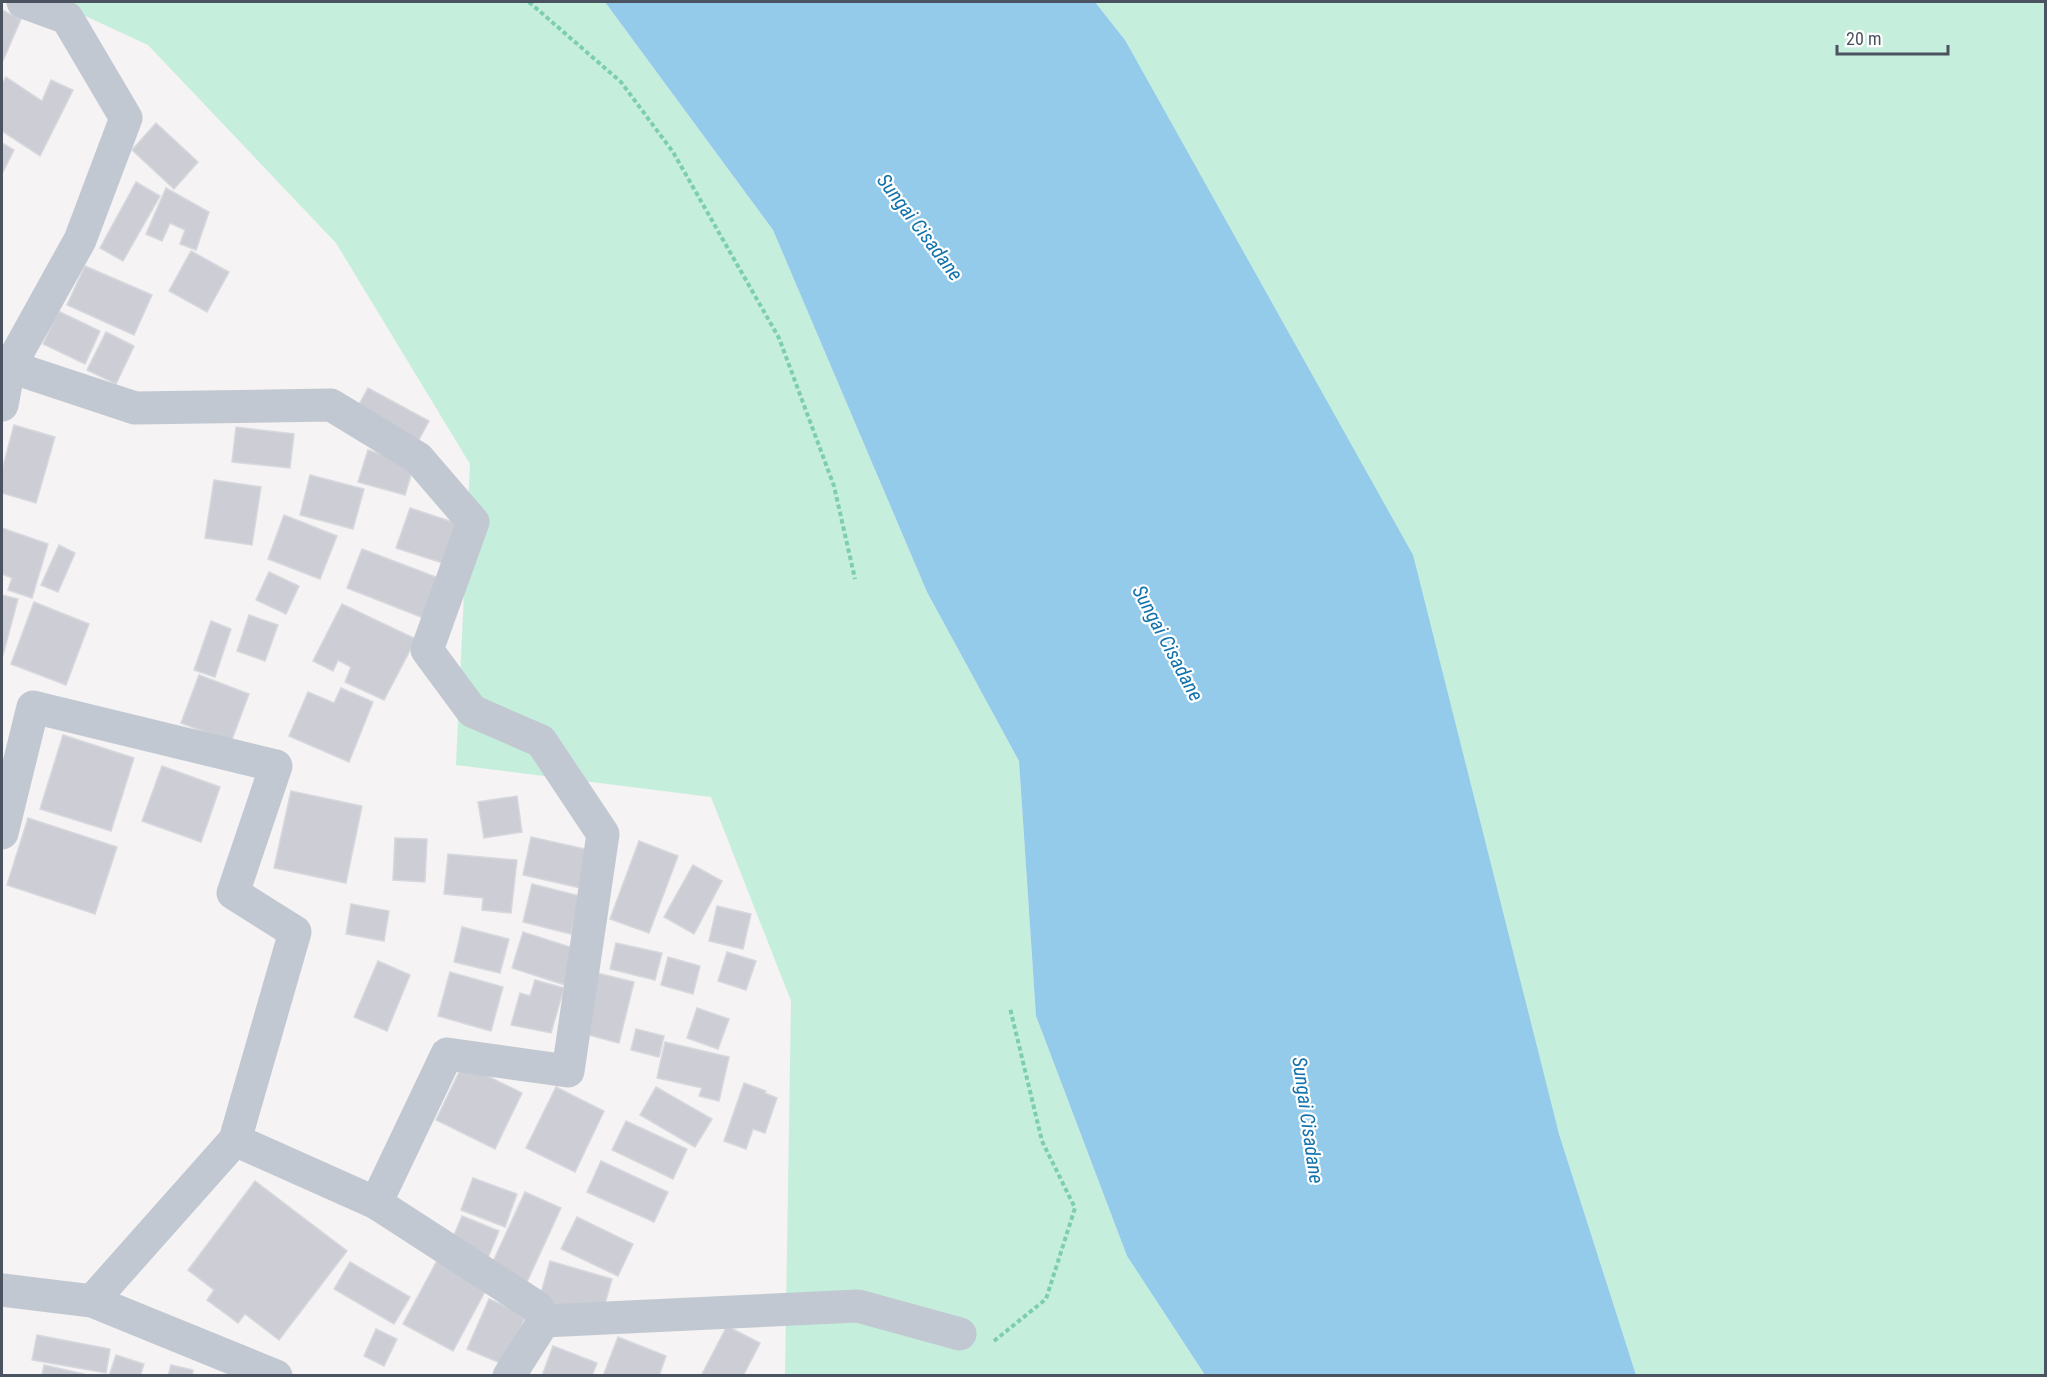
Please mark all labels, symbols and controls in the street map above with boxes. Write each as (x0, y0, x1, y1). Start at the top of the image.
scale bar (1837, 18, 1948, 56)
text: 20 m (1846, 28, 1881, 49)
water label: Sungai Cisadane (872, 169, 968, 285)
water label: Sungai Cisadane (1127, 581, 1209, 705)
water label: Sungai Cisadane (1287, 1055, 1329, 1185)

